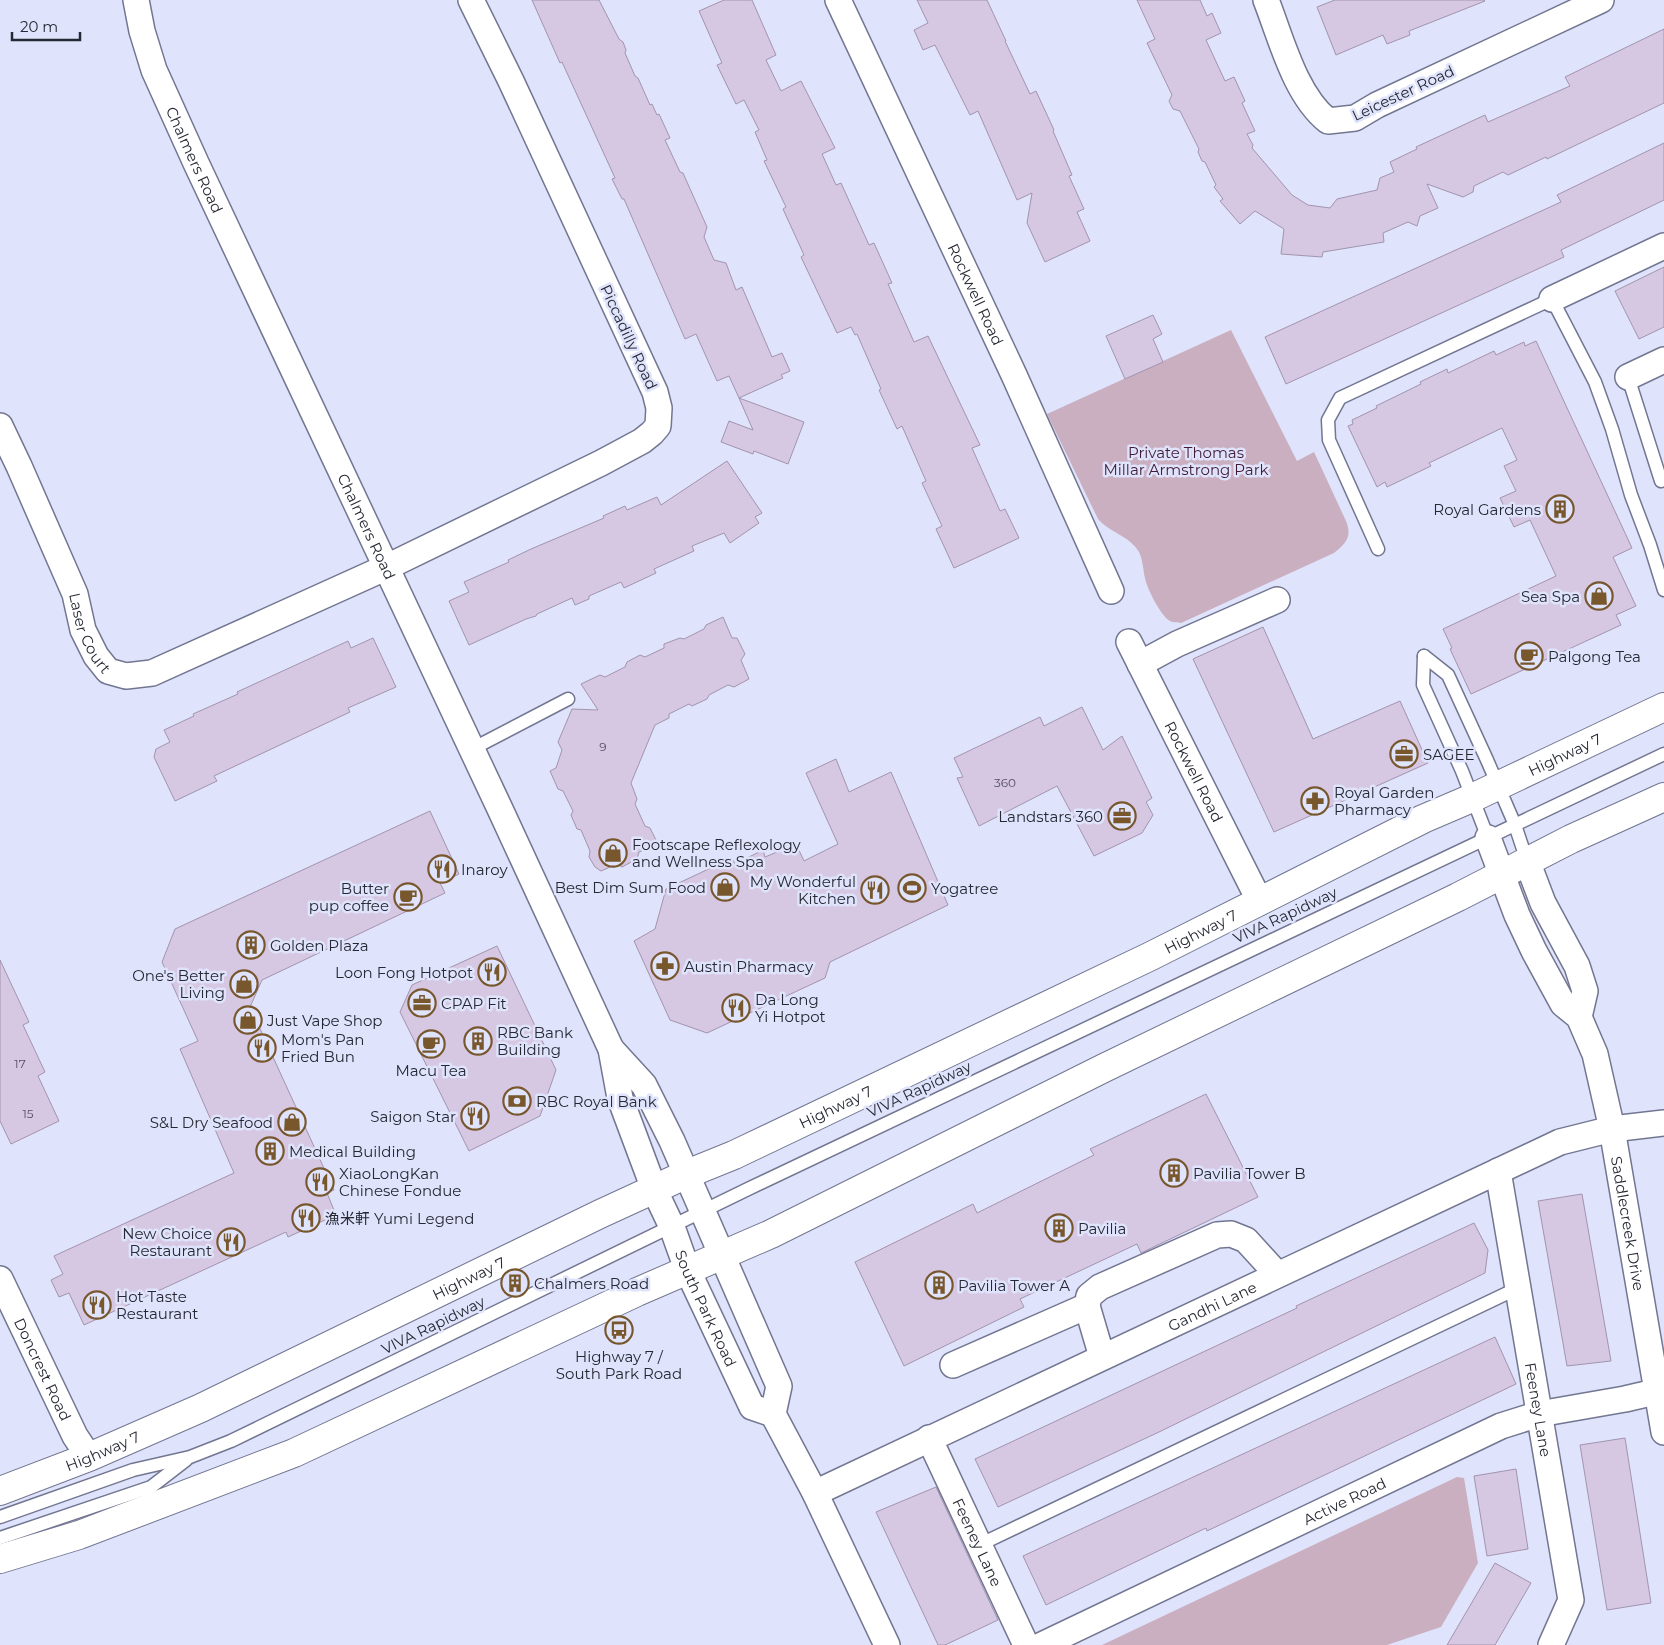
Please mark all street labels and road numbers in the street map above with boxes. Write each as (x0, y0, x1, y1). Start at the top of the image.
street label: Leicester Road (1349, 61, 1457, 125)
street label: Chalmers Road (162, 103, 228, 216)
street label: Rockwell Road (944, 240, 1008, 348)
street label: Piccadilly Road (596, 281, 662, 393)
street label: Chalmers Road (334, 470, 400, 583)
street label: Laser Court (65, 591, 115, 677)
street label: Rockwell Road (1161, 718, 1228, 825)
street label: Highway 7 (1525, 729, 1604, 780)
street label: VIVA Rapidway (1230, 882, 1341, 947)
street label: Highway 7 (1161, 905, 1240, 957)
street label: VIVA Rapidway (864, 1056, 975, 1121)
street label: Highway 7 (796, 1081, 875, 1132)
street label: Saddlecreek Drive (1607, 1155, 1649, 1292)
street label: South Park Road (671, 1247, 741, 1370)
street label: Highway 7 (429, 1252, 508, 1304)
street label: Gandhi Lane (1165, 1277, 1260, 1335)
street label: VIVA Rapidway (378, 1291, 489, 1358)
street label: Doncrest Road (10, 1315, 76, 1424)
street label: Feeney Lane (1521, 1361, 1556, 1458)
street label: Highway 7 (63, 1427, 143, 1475)
street label: Active Road (1300, 1473, 1389, 1529)
street label: Feeney Lane (949, 1495, 1007, 1589)

